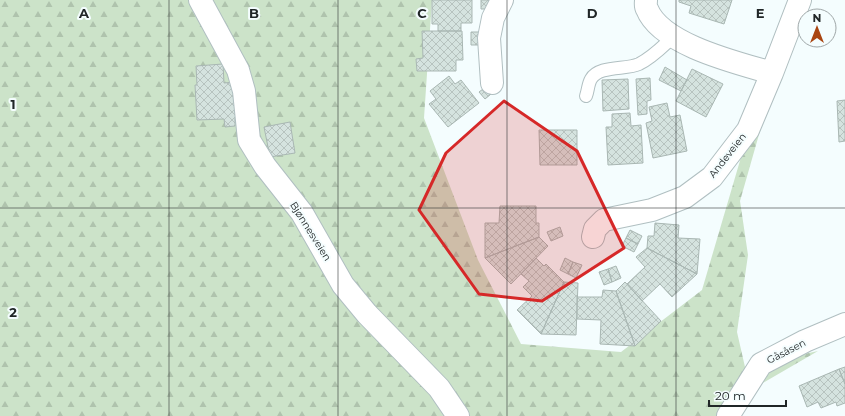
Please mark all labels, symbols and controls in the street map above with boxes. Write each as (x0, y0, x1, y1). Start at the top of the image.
text: A (78, 5, 90, 21)
text: B (249, 5, 259, 21)
text: C (417, 5, 427, 21)
text: D (587, 5, 598, 21)
text: E (756, 5, 765, 21)
north arrow (797, 8, 837, 48)
text: N (813, 11, 821, 25)
text: 1 (10, 96, 16, 112)
street label: Andeveien (706, 130, 749, 180)
street label: Bjønnesveien (287, 199, 334, 263)
text: 2 (9, 304, 17, 320)
street label: Gåsåsen (765, 336, 808, 367)
scale bar (709, 382, 786, 408)
text: 20 m (715, 388, 746, 403)

